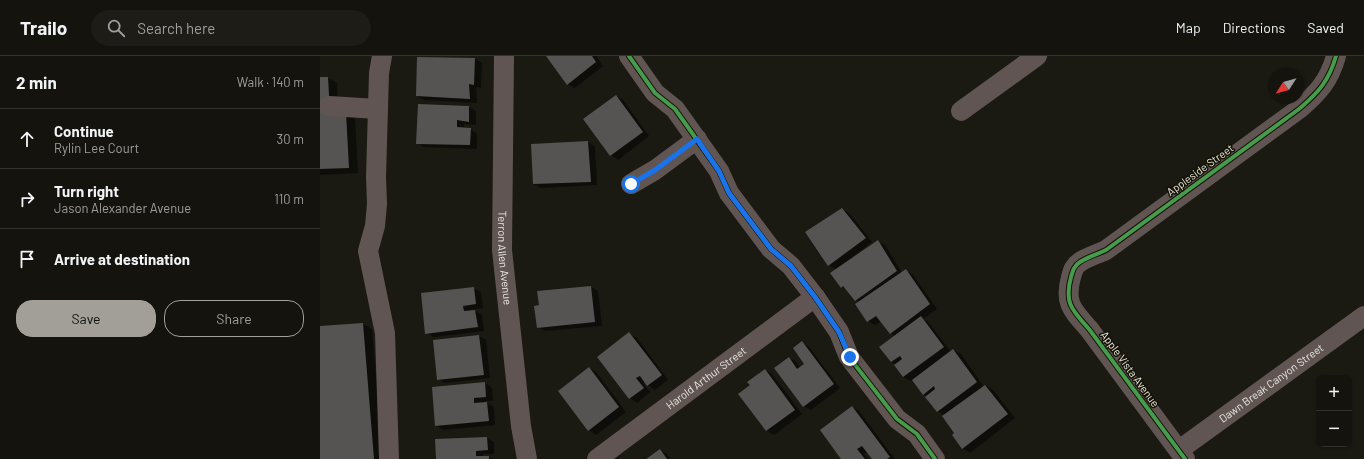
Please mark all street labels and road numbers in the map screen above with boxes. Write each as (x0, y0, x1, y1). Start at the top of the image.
street label: Appleside Street (1164, 141, 1236, 198)
street label: Terron Allen Avenue (496, 211, 515, 306)
street label: Apple Vista Avenue (1098, 328, 1162, 409)
street label: Dawn Break Canyon Street (1216, 341, 1326, 425)
street label: Harold Arthur Street (663, 343, 748, 411)

